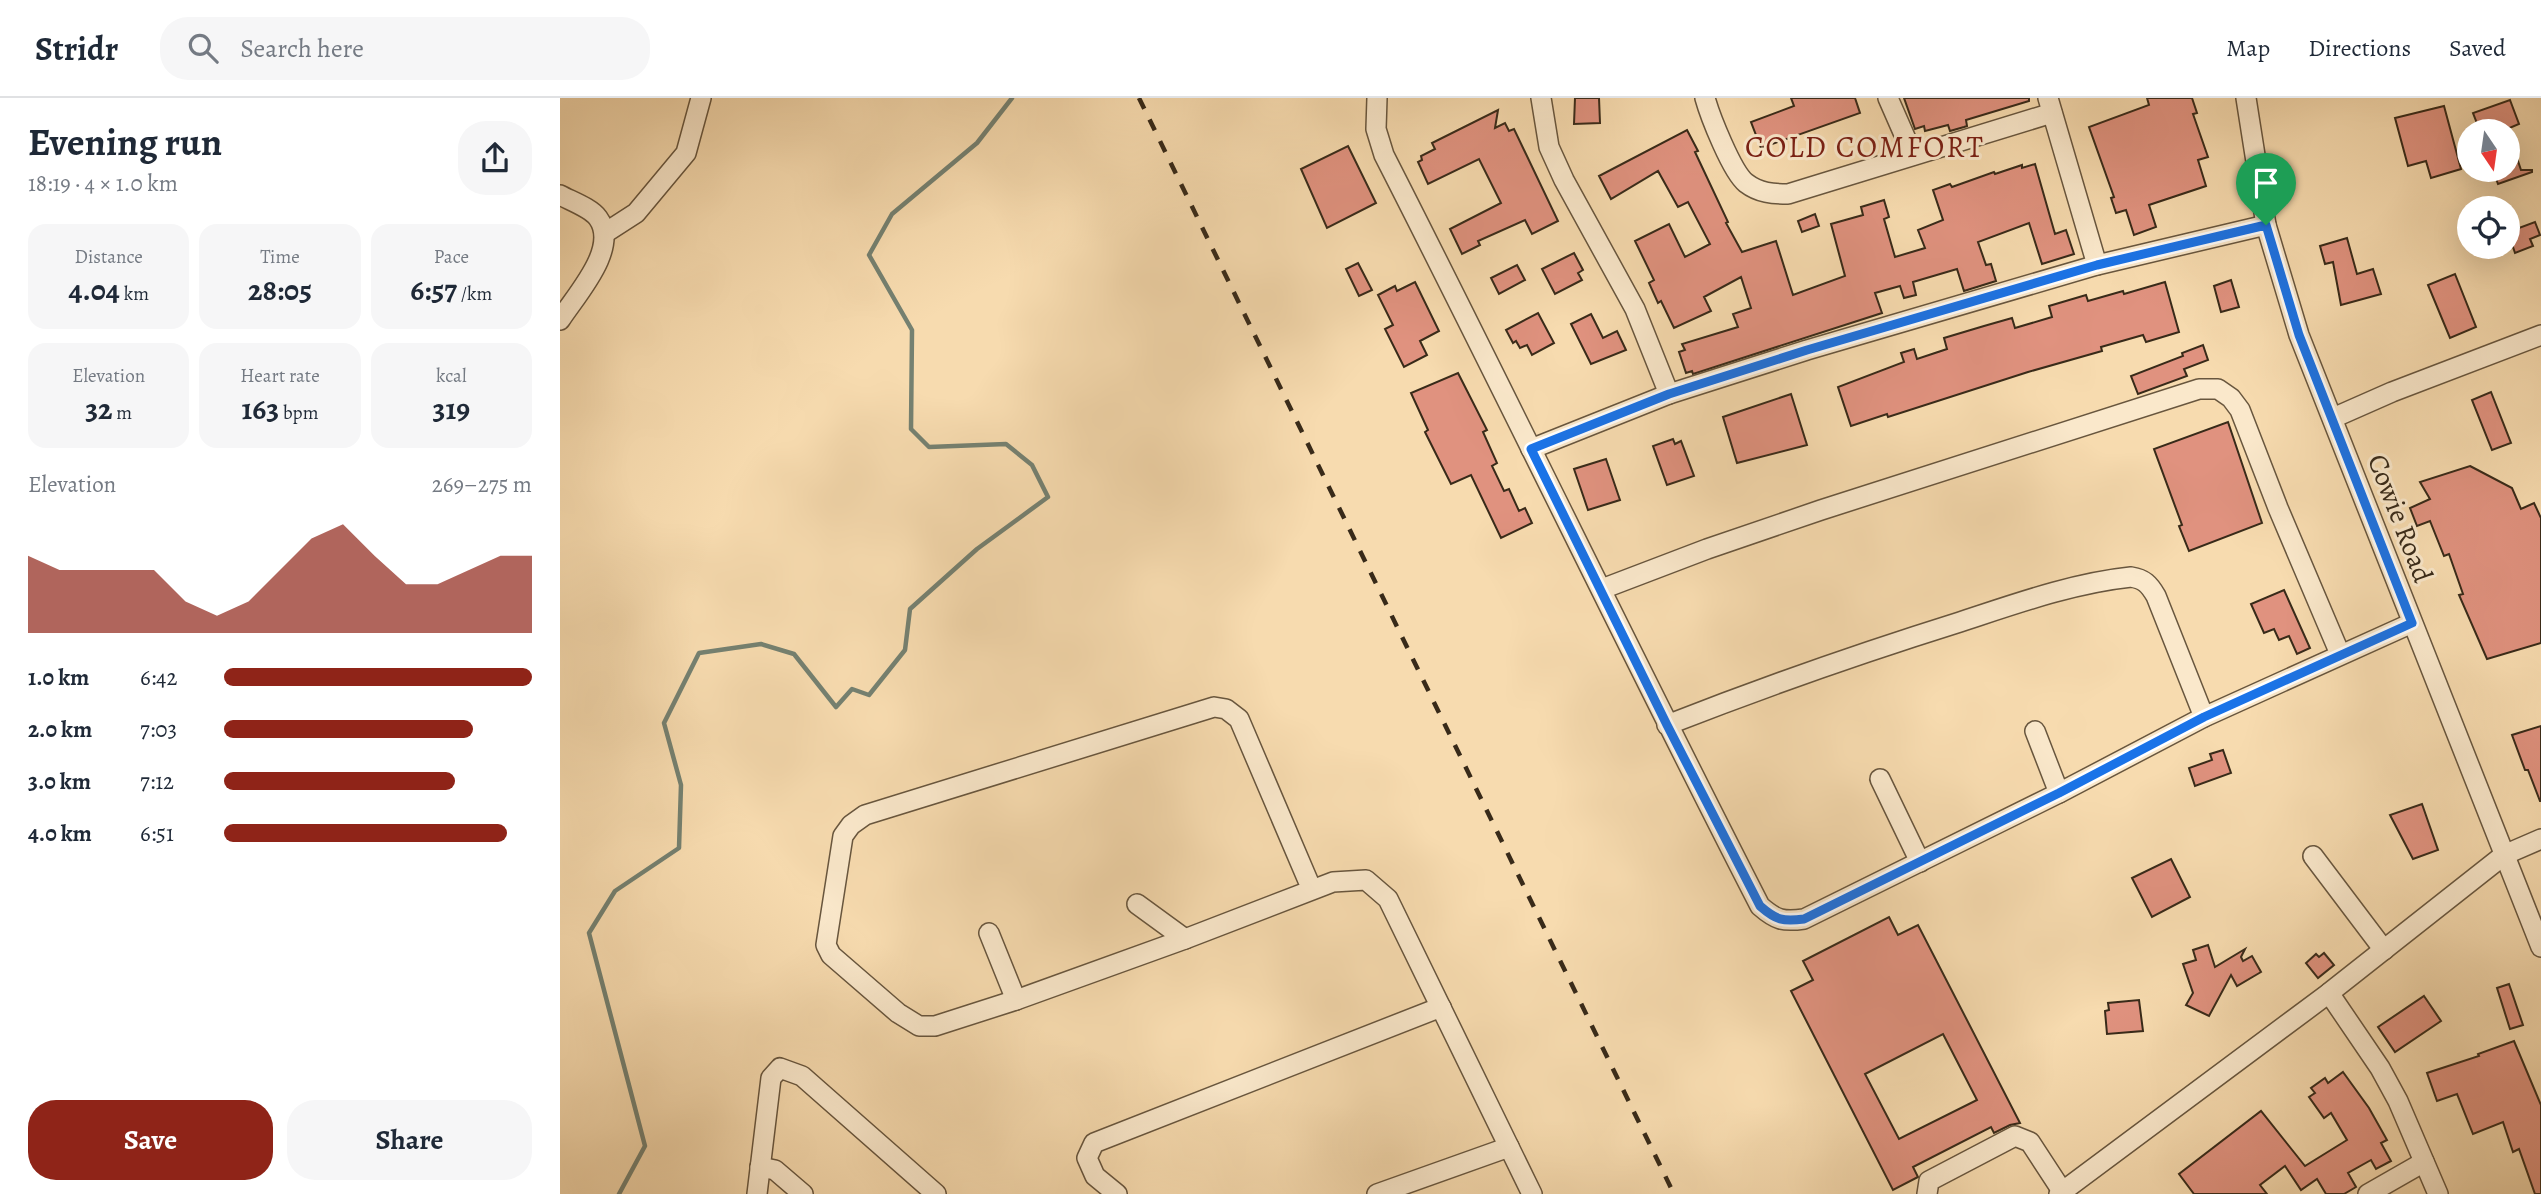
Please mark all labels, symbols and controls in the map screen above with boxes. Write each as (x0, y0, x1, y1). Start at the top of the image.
search box (160, 17, 650, 80)
text: Stridr (35, 26, 118, 71)
icon: search (184, 29, 222, 67)
text: Search here (240, 31, 364, 66)
text: Map (2226, 32, 2270, 64)
text: Directions (2308, 32, 2411, 64)
text: Saved (2449, 32, 2506, 64)
text: Evening run (28, 116, 222, 168)
north arrow (2457, 119, 2520, 182)
map controls (2457, 119, 2520, 259)
button: share (458, 121, 532, 195)
district label: COLD COMFORT (1745, 127, 1985, 167)
pin (2236, 153, 2296, 225)
icon: arrive (2247, 164, 2285, 202)
text: 18:19 · 4 × 1.0 km (28, 168, 178, 199)
button: locate (2457, 196, 2520, 259)
text: Distance (75, 244, 143, 270)
text: Time (260, 244, 300, 270)
text: Pace (434, 244, 469, 270)
text: 4.04 (68, 270, 120, 310)
text: 28:05 (248, 270, 312, 310)
text: 6:57 (410, 270, 457, 310)
text: km (120, 281, 149, 307)
text: /km (457, 281, 492, 307)
text: Elevation (72, 363, 145, 389)
text: Heart rate (240, 363, 320, 389)
text: kcal (436, 363, 467, 389)
text: 32 (85, 389, 113, 429)
text: 163 (242, 389, 279, 429)
text: 319 (433, 389, 470, 429)
text: m (113, 400, 132, 426)
text: bpm (279, 400, 318, 426)
street label: Cowie Road (2358, 449, 2442, 589)
text: Elevation (28, 469, 116, 500)
text: 269–275 m (432, 469, 532, 500)
text: 1.0 km (28, 662, 89, 693)
text: 6:42 (140, 662, 177, 693)
text: 2.0 km (28, 714, 92, 745)
text: 7:03 (140, 714, 177, 745)
text: 3.0 km (28, 766, 91, 797)
text: 7:12 (140, 766, 174, 797)
text: 4.0 km (28, 818, 92, 849)
text: 6:51 (140, 818, 174, 849)
button: Save (28, 1100, 273, 1180)
button: Share (287, 1100, 532, 1180)

